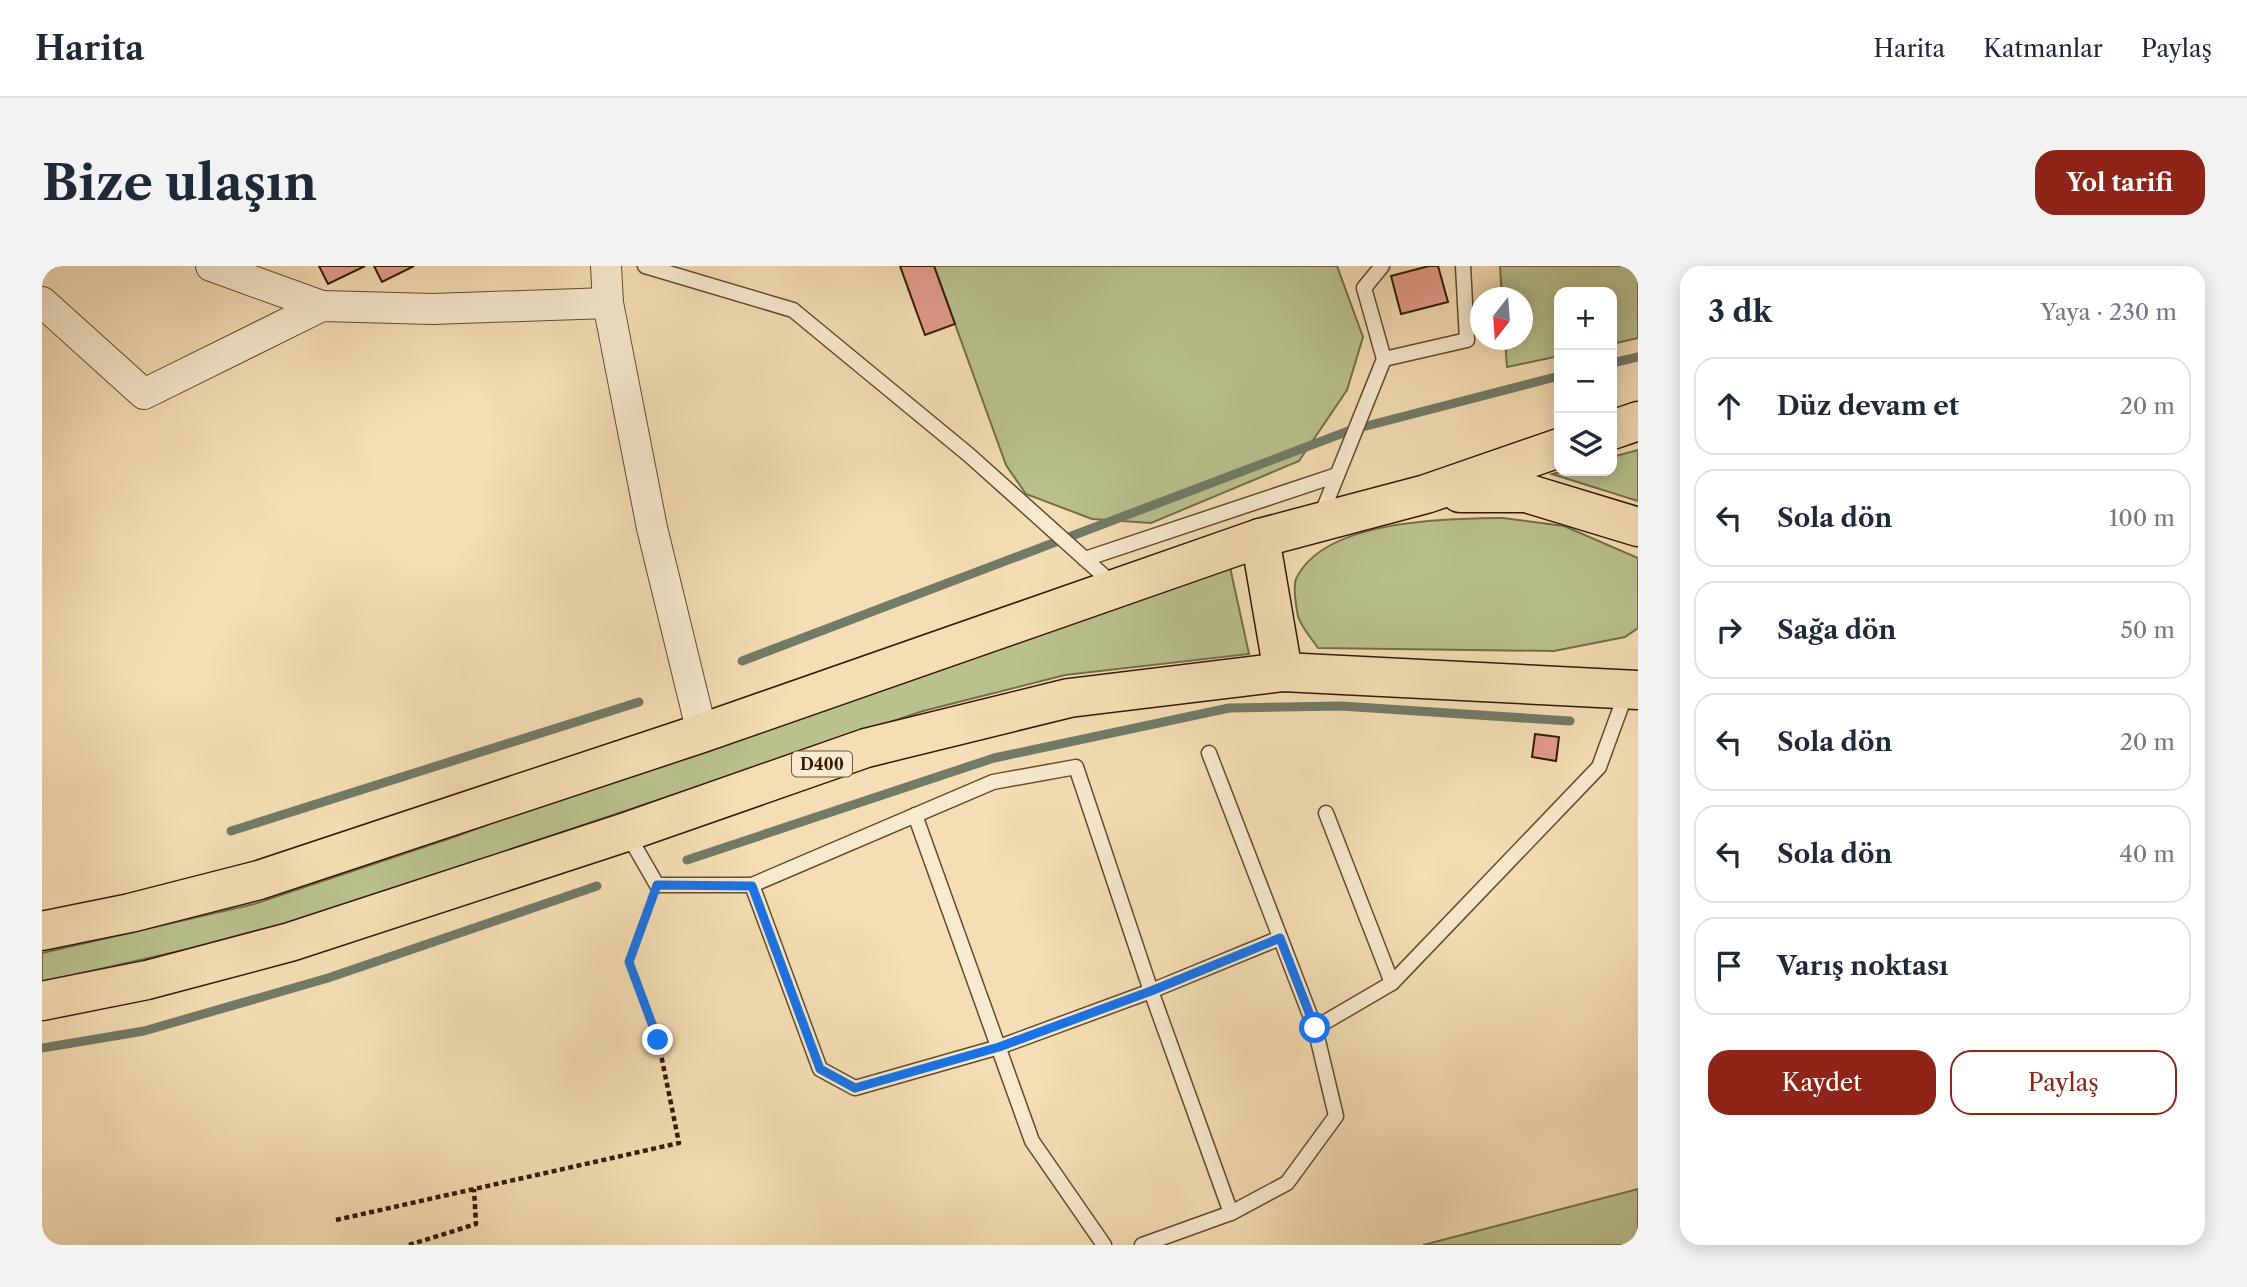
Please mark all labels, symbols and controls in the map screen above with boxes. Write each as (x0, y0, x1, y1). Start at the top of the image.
text: Harita (35, 28, 144, 69)
text: Harita (1874, 34, 1945, 63)
text: Katmanlar (1983, 34, 2103, 63)
text: Paylaş (2141, 34, 2212, 63)
button: Yol tarifi (2035, 150, 2205, 215)
text: Bize ulaşın (42, 152, 317, 213)
north arrow (1470, 287, 1533, 350)
map controls (1554, 287, 1617, 476)
button: + (1554, 287, 1617, 350)
text: 3 dk (1708, 293, 1772, 330)
text: Yaya · 230 m (2041, 298, 2177, 326)
button: − (1554, 350, 1617, 413)
icon: ahead (1710, 387, 1748, 425)
text: Düz devam et (1777, 390, 1959, 422)
text: 20 m (2120, 392, 2175, 420)
button: layers (1554, 413, 1617, 476)
icon: left (1710, 499, 1748, 537)
text: Sola dön (1777, 502, 1892, 534)
text: 100 m (2109, 504, 2175, 532)
icon: right (1710, 611, 1748, 649)
text: Sağa dön (1777, 614, 1896, 646)
text: 50 m (2120, 616, 2175, 644)
icon: left (1710, 723, 1748, 761)
text: Sola dön (1777, 726, 1892, 758)
text: 20 m (2120, 728, 2175, 756)
road number: D400 (792, 751, 852, 776)
icon: left (1710, 835, 1748, 873)
text: Sola dön (1777, 838, 1892, 870)
text: 40 m (2120, 840, 2175, 868)
icon: arrive (1710, 947, 1748, 985)
text: Varış noktası (1777, 950, 1948, 982)
route start (1299, 1012, 1330, 1043)
route end (642, 1024, 673, 1055)
button: Kaydet (1708, 1050, 1936, 1115)
button: Paylaş (1950, 1050, 2177, 1115)

